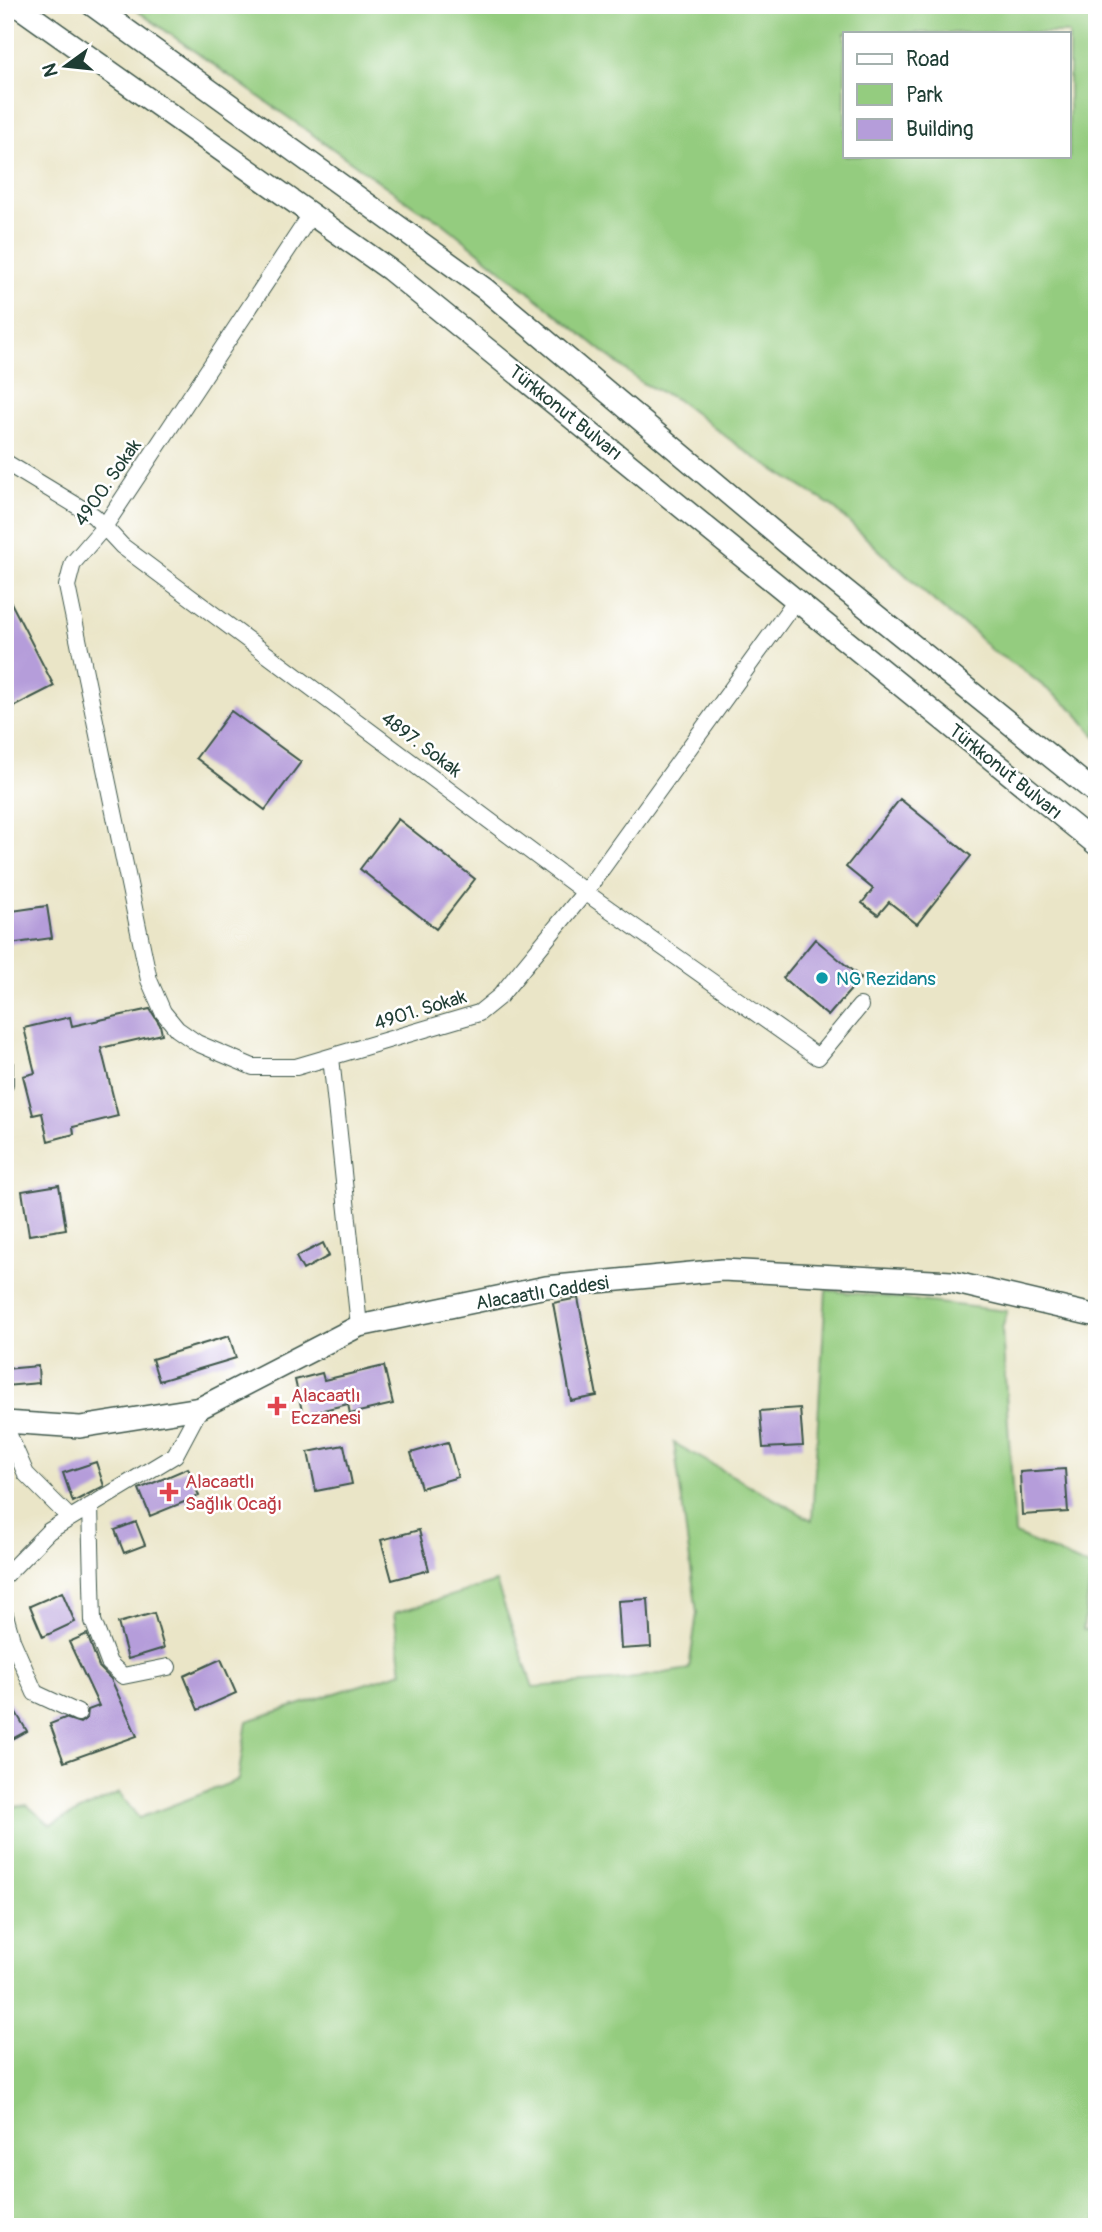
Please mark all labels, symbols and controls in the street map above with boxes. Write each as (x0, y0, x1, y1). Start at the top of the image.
north arrow (32, 32, 102, 102)
legend (843, 32, 1070, 158)
text: Road (906, 46, 950, 73)
text: N (37, 61, 64, 79)
text: Park (906, 82, 943, 109)
text: Building (906, 116, 973, 143)
street label: Türkkonut Bulvarı (504, 360, 627, 466)
street label: 4900. Sokak (69, 434, 147, 531)
street label: 4897. Sokak (376, 707, 466, 783)
street label: Türkkonut Bulvarı (944, 719, 1067, 825)
place label: NG Rezidans (836, 967, 936, 991)
marker: NG Rezidans (814, 970, 830, 986)
street label: 4901. Sokak (371, 985, 470, 1035)
street label: Alacaatlı Caddesi (474, 1271, 610, 1315)
place label: Alacaatlı Eczanesi (291, 1384, 361, 1430)
marker: Alacaatlı Eczanesi (269, 1398, 285, 1414)
place label: Alacaatlı Sağlık Ocağı (185, 1470, 282, 1516)
marker: Alacaatlı Sağlık Ocağı (159, 1482, 179, 1502)

